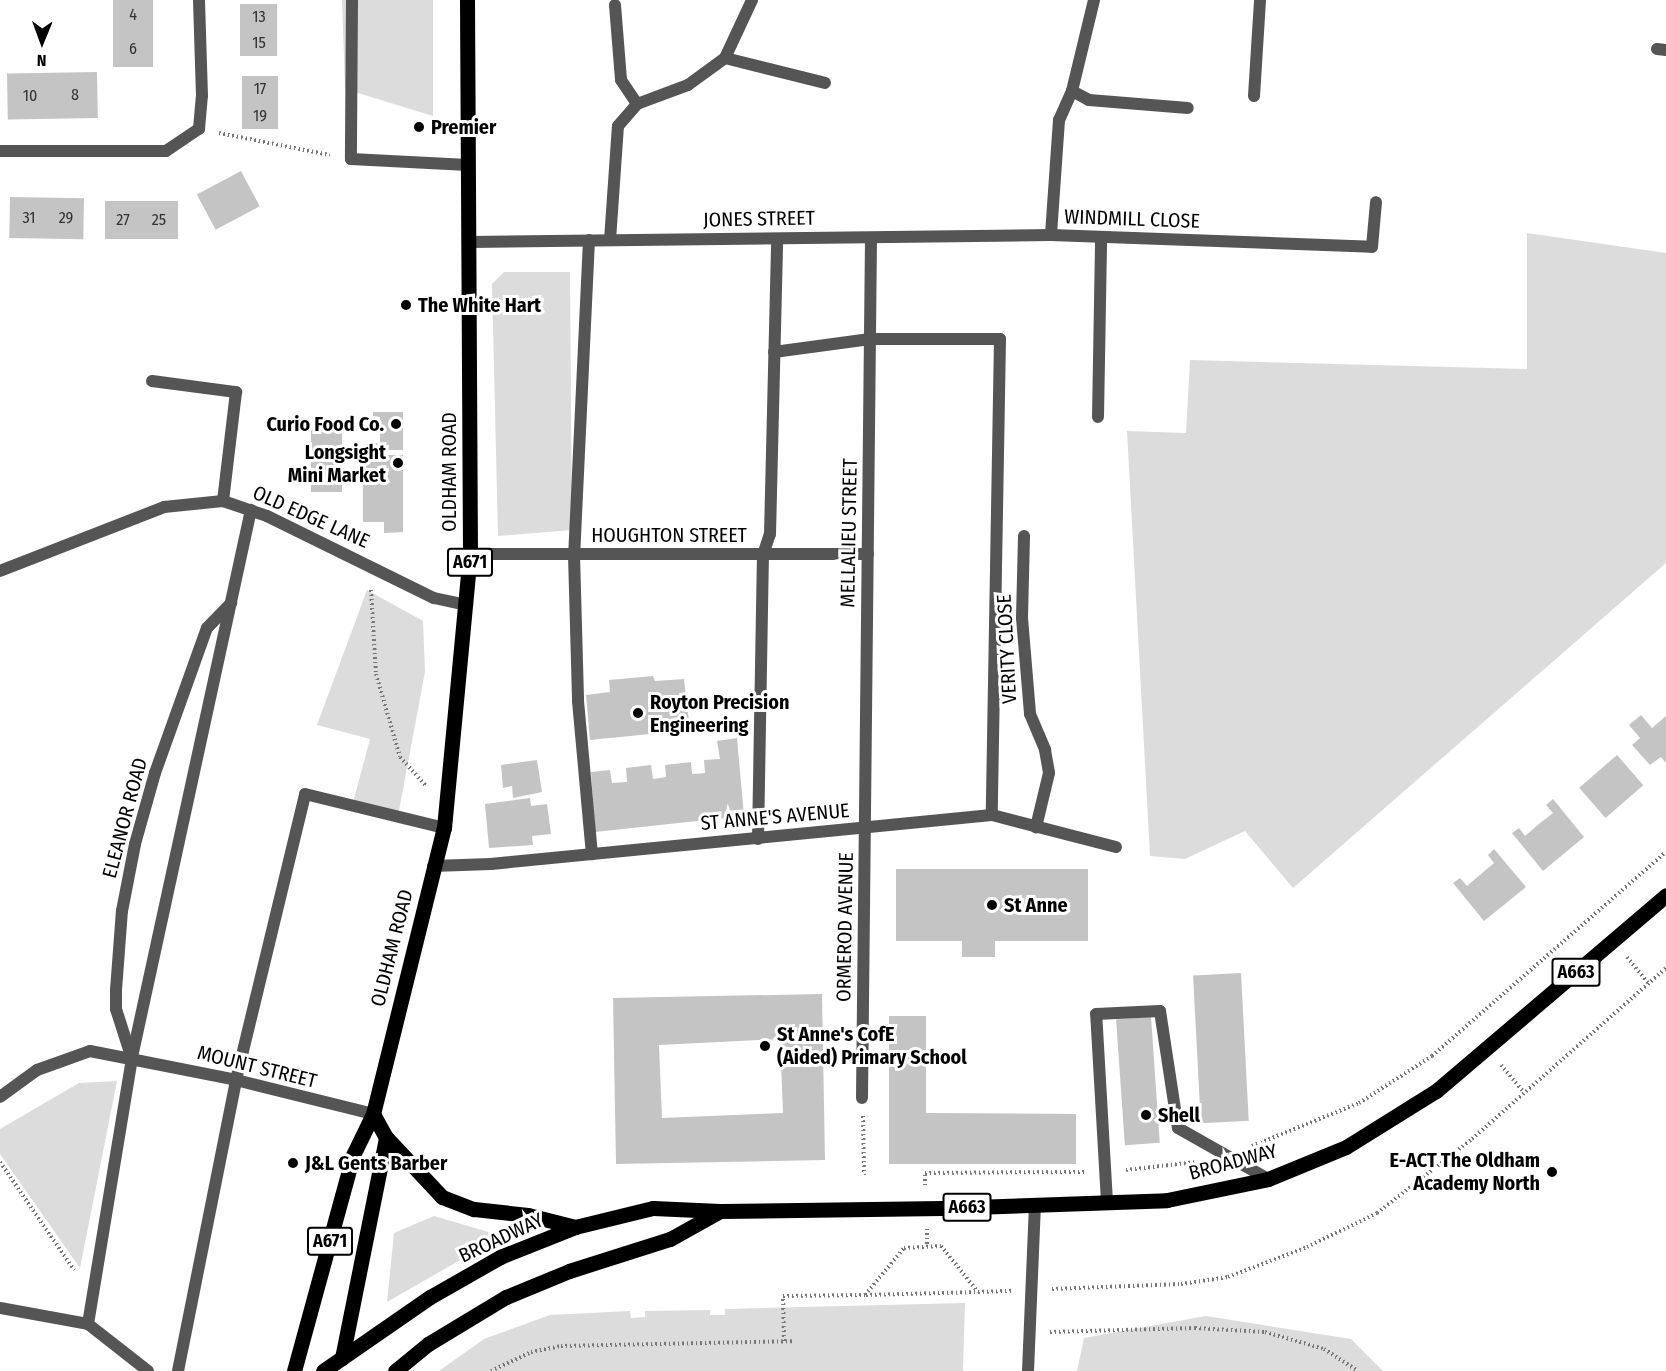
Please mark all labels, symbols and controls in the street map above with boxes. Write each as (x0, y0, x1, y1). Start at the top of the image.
house number: 4 (129, 5, 137, 25)
house number: 13 (252, 7, 266, 27)
north arrow (12, 12, 72, 72)
house number: 15 (252, 33, 266, 53)
house number: 6 (129, 39, 137, 59)
text: N (37, 51, 47, 70)
house number: 17 (254, 79, 266, 99)
house number: 8 (71, 85, 79, 105)
house number: 10 (23, 86, 37, 106)
house number: 19 (253, 106, 267, 126)
place label: Premier (431, 115, 496, 139)
marker: Premier (412, 120, 426, 134)
street label: WINDMILL CLOSE (1064, 205, 1200, 233)
street label: JONES STREET (703, 206, 815, 232)
house number: 31 (22, 208, 36, 228)
house number: 29 (59, 208, 73, 228)
house number: 27 (116, 210, 130, 230)
house number: 25 (152, 210, 166, 230)
place label: The White Hart (418, 293, 541, 317)
marker: The White Hart (399, 298, 413, 312)
place label: Curio Food Co. (266, 412, 384, 436)
street label: OLDHAM ROAD (437, 412, 461, 532)
marker: Curio Food Co. (389, 417, 403, 431)
place label: Longsight Mini Market (288, 440, 386, 487)
marker: Longsight Mini Market (391, 456, 405, 470)
street label: MELLALIEU STREET (836, 458, 862, 608)
street label: OLD EDGE LANE (249, 481, 373, 553)
street label: HOUGHTON STREET (591, 523, 747, 547)
road number: A671 (446, 547, 494, 577)
street label: VERITY CLOSE (992, 594, 1022, 704)
place label: Royton Precision Engineering (650, 690, 789, 737)
marker: Royton Precision Engineering (631, 706, 645, 720)
street label: ELEANOR ROAD (97, 755, 153, 881)
street label: ST ANNE'S AVENUE (700, 799, 850, 835)
street label: ORMEROD AVENUE (832, 852, 858, 1002)
street label: OLDHAM ROAD (366, 887, 418, 1009)
place label: St Anne (1004, 893, 1068, 917)
marker: St Anne (985, 898, 999, 912)
road number: A663 (1550, 957, 1602, 987)
place label: St Anne's CofE (Aided) Primary School (777, 1022, 967, 1069)
marker: St Anne's CofE (Aided) Primary School (758, 1039, 772, 1053)
street label: MOUNT STREET (195, 1041, 319, 1093)
place label: Shell (1158, 1103, 1200, 1127)
marker: Shell (1139, 1108, 1153, 1122)
street label: BROADWAY (1186, 1139, 1280, 1185)
place label: E-ACT The Oldham Academy North (1390, 1148, 1540, 1195)
place label: J&L Gents Barber (305, 1151, 447, 1175)
marker: J&L Gents Barber (286, 1156, 300, 1170)
marker: E-ACT The Oldham Academy North (1545, 1165, 1559, 1179)
road number: A663 (942, 1192, 992, 1222)
street label: BROADWAY (455, 1208, 547, 1268)
road number: A671 (306, 1226, 354, 1256)

